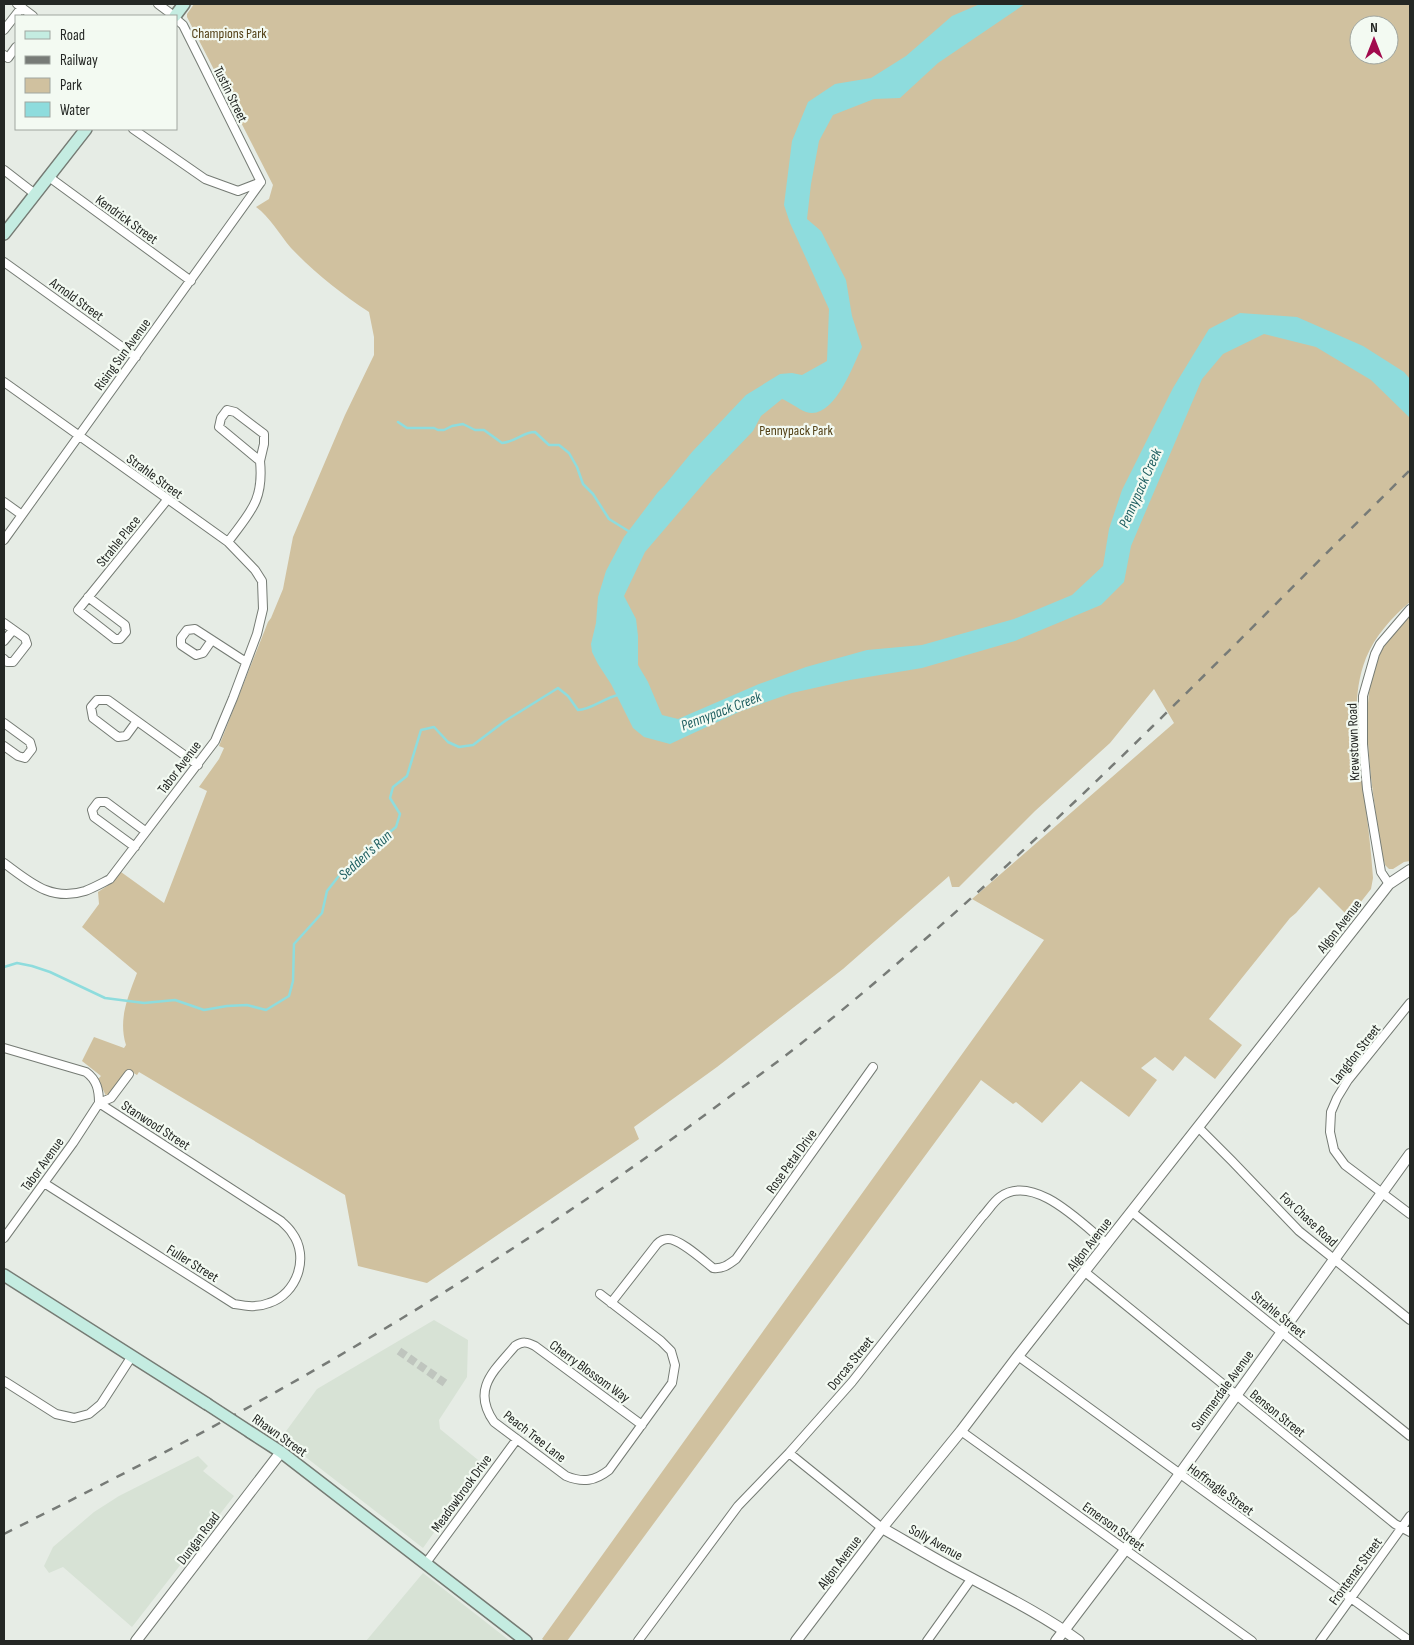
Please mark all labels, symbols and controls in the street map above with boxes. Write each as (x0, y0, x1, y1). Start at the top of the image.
legend (15, 15, 178, 130)
north arrow (1349, 15, 1399, 65)
text: N (1370, 19, 1378, 36)
park label: Champions Park (191, 25, 267, 42)
text: Road (60, 26, 85, 45)
text: Railway (60, 51, 98, 70)
street label: Tustin Street (210, 63, 251, 125)
text: Park (60, 76, 82, 95)
text: Water (60, 101, 91, 120)
street label: Kendrick Street (92, 191, 161, 248)
street label: Arnold Street (46, 274, 107, 325)
street label: Rising Sun Avenue (91, 315, 154, 394)
park label: Pennypack Park (759, 422, 834, 439)
water label: Pennypack Creek (1115, 445, 1167, 531)
street label: Strahle Street (123, 450, 186, 503)
street label: Strahle Place (93, 512, 144, 570)
water label: Pennypack Creek (678, 687, 764, 735)
street label: Krewstown Road (1344, 703, 1363, 781)
street label: Tabor Avenue (154, 737, 205, 797)
water label: Sedden's Run (335, 826, 396, 884)
street label: Algon Avenue (1313, 896, 1365, 957)
street label: Langdon Street (1327, 1021, 1384, 1088)
street label: Stanwood Street (118, 1097, 193, 1154)
street label: Rose Petal Drive (762, 1126, 820, 1197)
street label: Tabor Avenue (17, 1134, 68, 1194)
street label: Fox Chase Road (1276, 1188, 1341, 1250)
street label: Algon Avenue (1063, 1214, 1115, 1275)
street label: Fuller Street (164, 1241, 222, 1286)
street label: Strahle Street (1248, 1287, 1309, 1342)
street label: Dorcas Street (824, 1333, 877, 1394)
street label: Cherry Blossom Way (546, 1337, 634, 1407)
street label: Summerdale Avenue (1188, 1347, 1257, 1434)
street label: Benson Street (1247, 1386, 1309, 1441)
street label: Peach Tree Lane (500, 1407, 569, 1466)
street label: Rhawn Street (249, 1410, 311, 1461)
street label: Meadowbrook Drive (427, 1451, 495, 1536)
street label: Hoffnagle Street (1184, 1460, 1257, 1519)
street label: Emerson Street (1079, 1498, 1148, 1555)
street label: Dungan Road (173, 1509, 224, 1568)
street label: Solly Avenue (906, 1521, 966, 1564)
street label: Algon Avenue (813, 1532, 865, 1593)
street label: Frontenac Street (1325, 1534, 1386, 1608)

